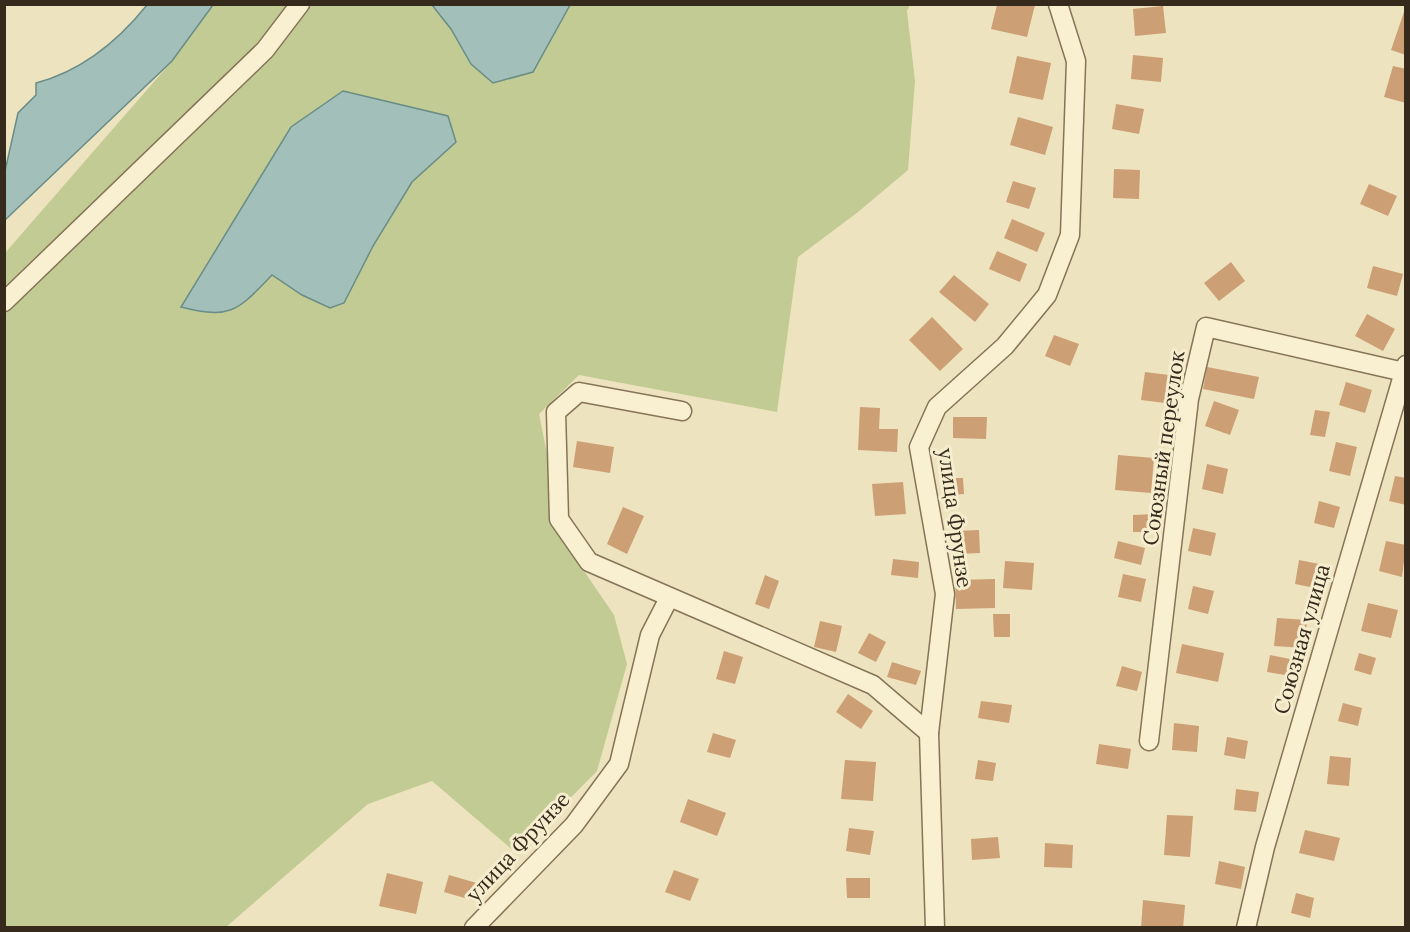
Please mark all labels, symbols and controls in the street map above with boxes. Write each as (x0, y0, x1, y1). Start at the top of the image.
street label: Союзный переулок (1136, 348, 1191, 547)
street label: улица Фрунзе (932, 446, 979, 589)
street label: Союзная улица (1267, 561, 1336, 717)
street label: улица Фрунзе (460, 786, 575, 907)

